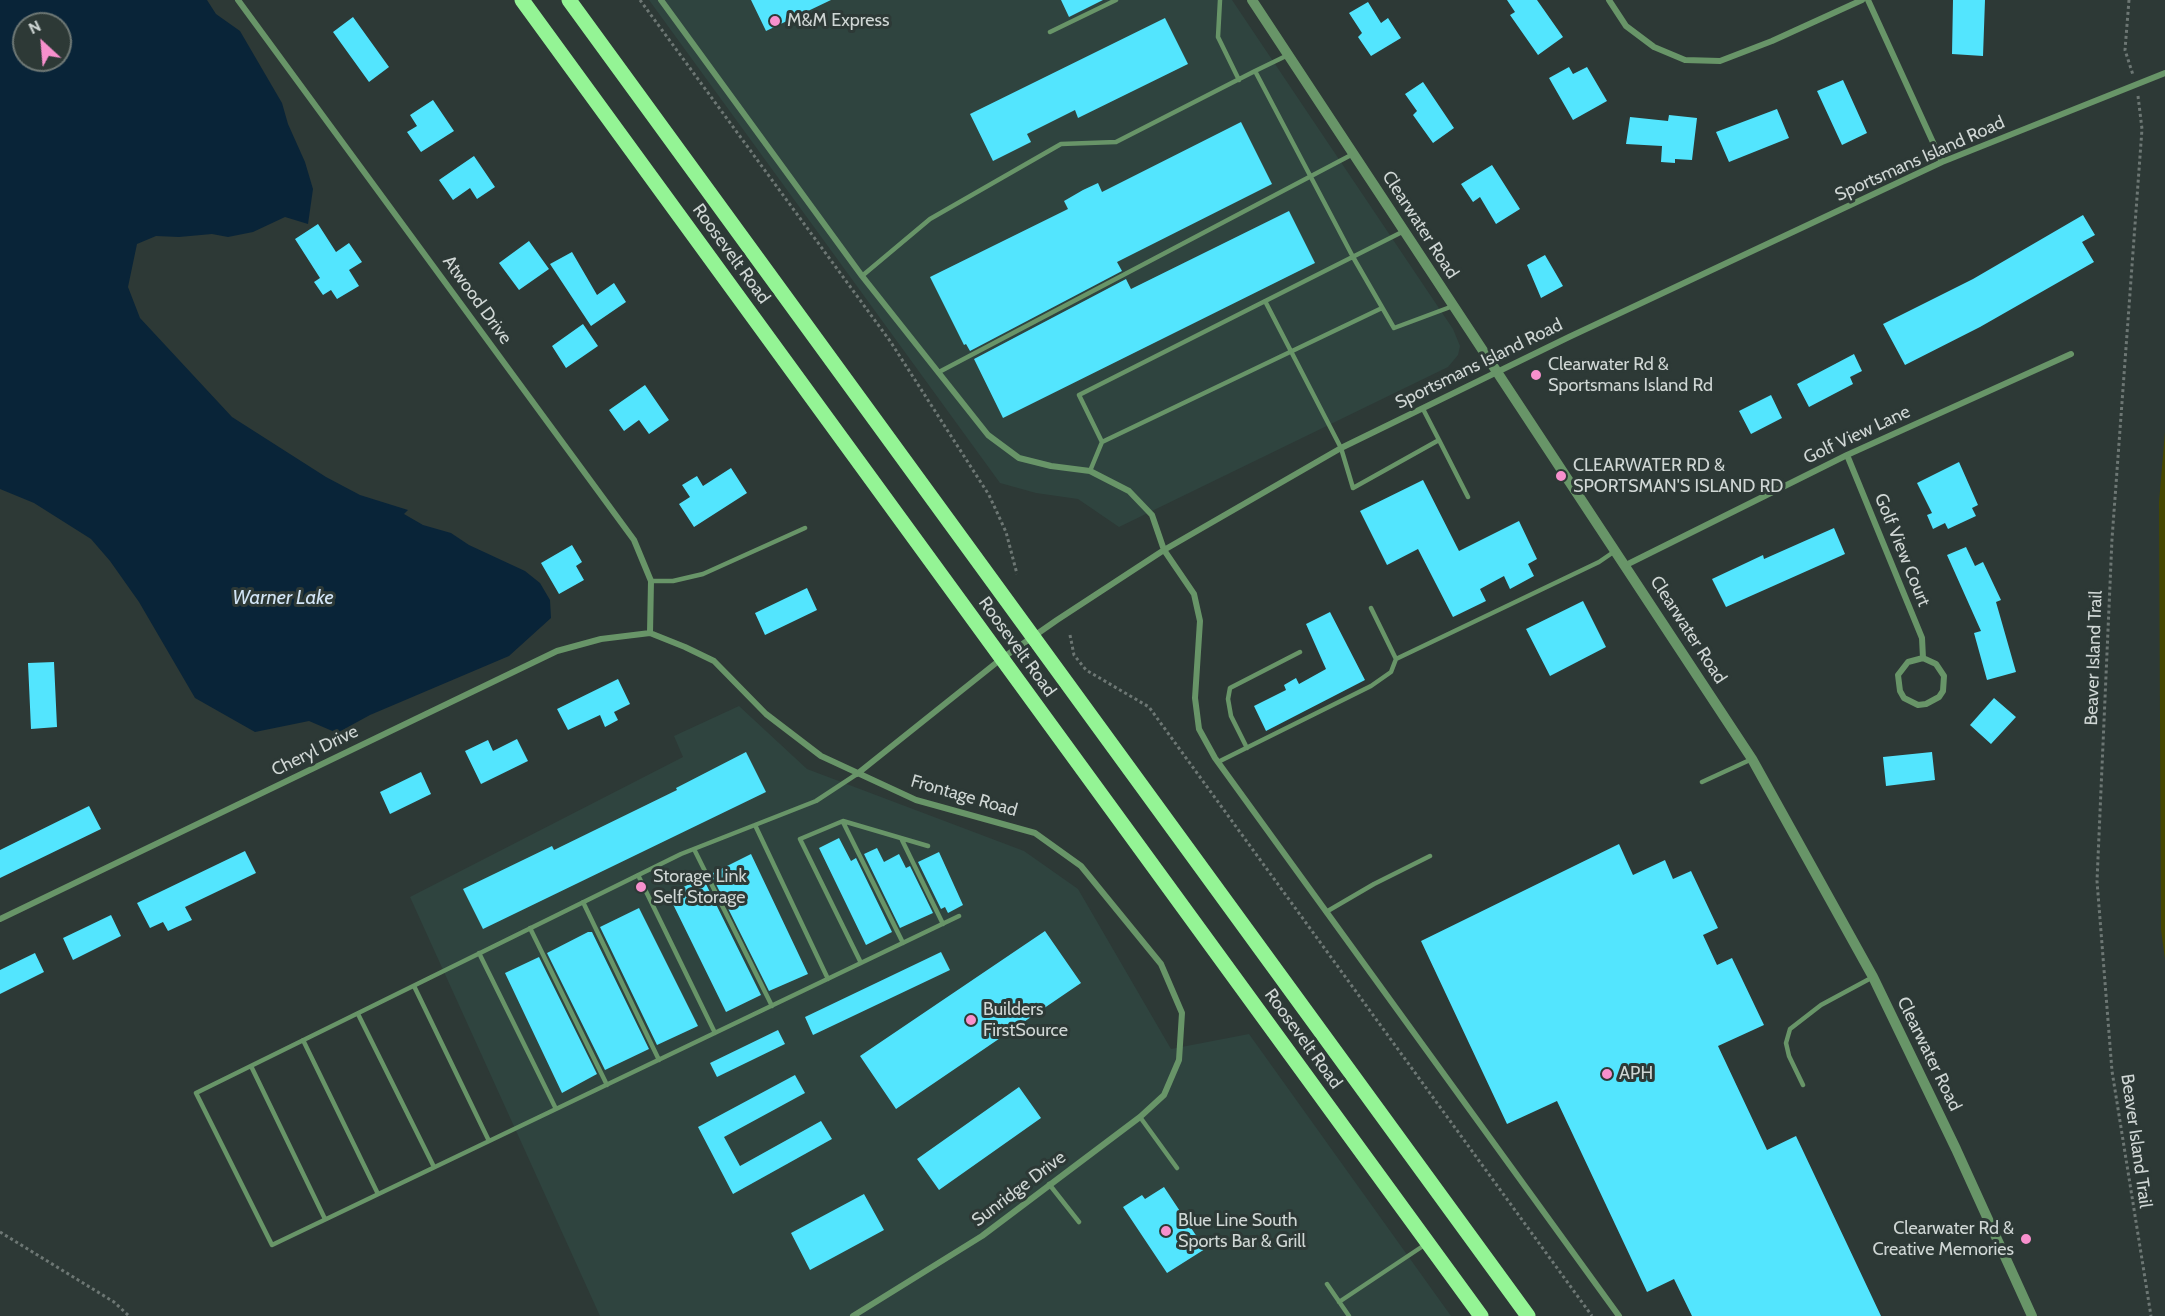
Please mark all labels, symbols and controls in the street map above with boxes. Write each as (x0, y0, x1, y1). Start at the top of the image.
place label: M&M Express (787, 10, 889, 32)
north arrow (12, 12, 72, 72)
marker: M&M Express (768, 14, 782, 28)
text: N (26, 16, 44, 38)
street label: Sportsmans Island Road (1832, 112, 2008, 206)
street label: Clearwater Road (1377, 167, 1463, 283)
street label: Roosevelt Road (688, 200, 774, 308)
street label: Atwood Drive (438, 252, 516, 348)
street label: Sportsmans Island Road (1392, 314, 1566, 414)
place label: Clearwater Rd & Sportsmans Island Rd (1548, 354, 1713, 397)
marker: Clearwater Rd & Sportsmans Island Rd (1529, 368, 1543, 382)
street label: Golf View Lane (1800, 401, 1914, 469)
place label: CLEARWATER RD & SPORTSMAN'S ISLAND RD (1573, 455, 1783, 498)
marker: CLEARWATER RD & SPORTSMAN'S ISLAND RD (1554, 469, 1568, 483)
street label: Golf View Court (1870, 490, 1934, 610)
street label: Clearwater Road (1645, 572, 1731, 688)
water label: Warner Lake (232, 586, 334, 610)
street label: Beaver Island Trail (2081, 590, 2107, 726)
street label: Roosevelt Road (974, 593, 1060, 701)
street label: Cheryl Drive (268, 721, 362, 781)
street label: Frontage Road (908, 770, 1020, 822)
place label: Storage Link Self Storage (653, 866, 747, 908)
marker: Storage Link Self Storage (634, 880, 648, 894)
street label: Roosevelt Road (1260, 985, 1346, 1093)
street label: Clearwater Road (1892, 993, 1966, 1115)
place label: Builders FirstSource (983, 999, 1068, 1042)
marker: Builders FirstSource (964, 1013, 978, 1027)
place label: APH (1619, 1063, 1653, 1085)
marker: APH (1600, 1067, 1614, 1081)
street label: Beaver Island Trail (2116, 1073, 2156, 1209)
street label: Sunridge Drive (968, 1147, 1070, 1231)
place label: Blue Line South Sports Bar & Grill (1178, 1210, 1306, 1252)
place label: Clearwater Rd & Creative Memories (1873, 1218, 2014, 1260)
marker: Blue Line South Sports Bar & Grill (1159, 1224, 1173, 1238)
marker: Clearwater Rd & Creative Memories (2019, 1232, 2033, 1246)

